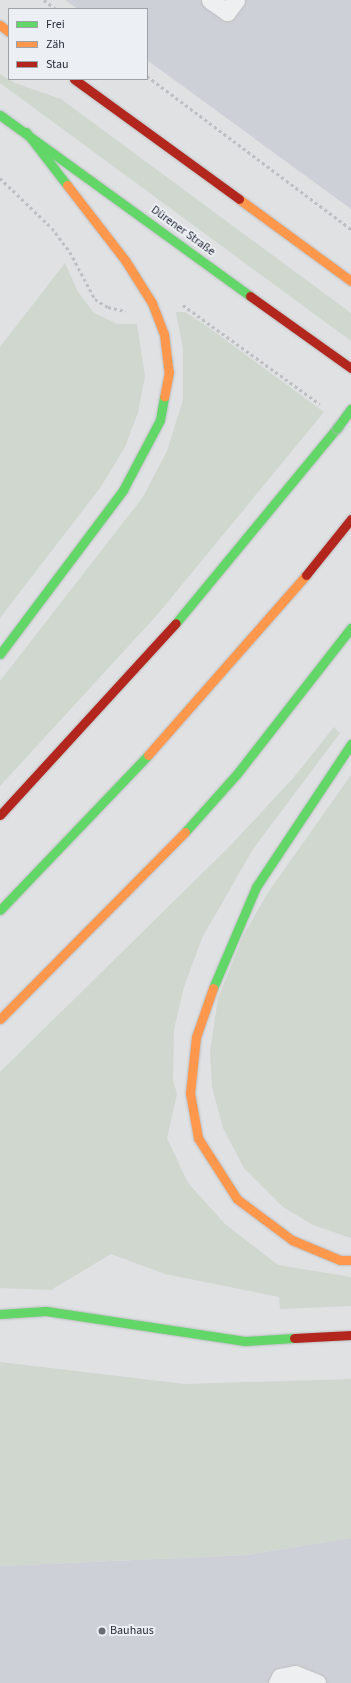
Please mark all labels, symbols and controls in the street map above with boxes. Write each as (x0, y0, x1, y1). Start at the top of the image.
legend (8, 8, 148, 80)
text: Frei (46, 16, 65, 33)
text: Zäh (46, 36, 65, 53)
text: Stau (46, 56, 69, 73)
street label: Dürener Straße (148, 203, 218, 259)
place label: Bauhaus (110, 1624, 154, 1638)
marker: Bauhaus (97, 1626, 107, 1636)

